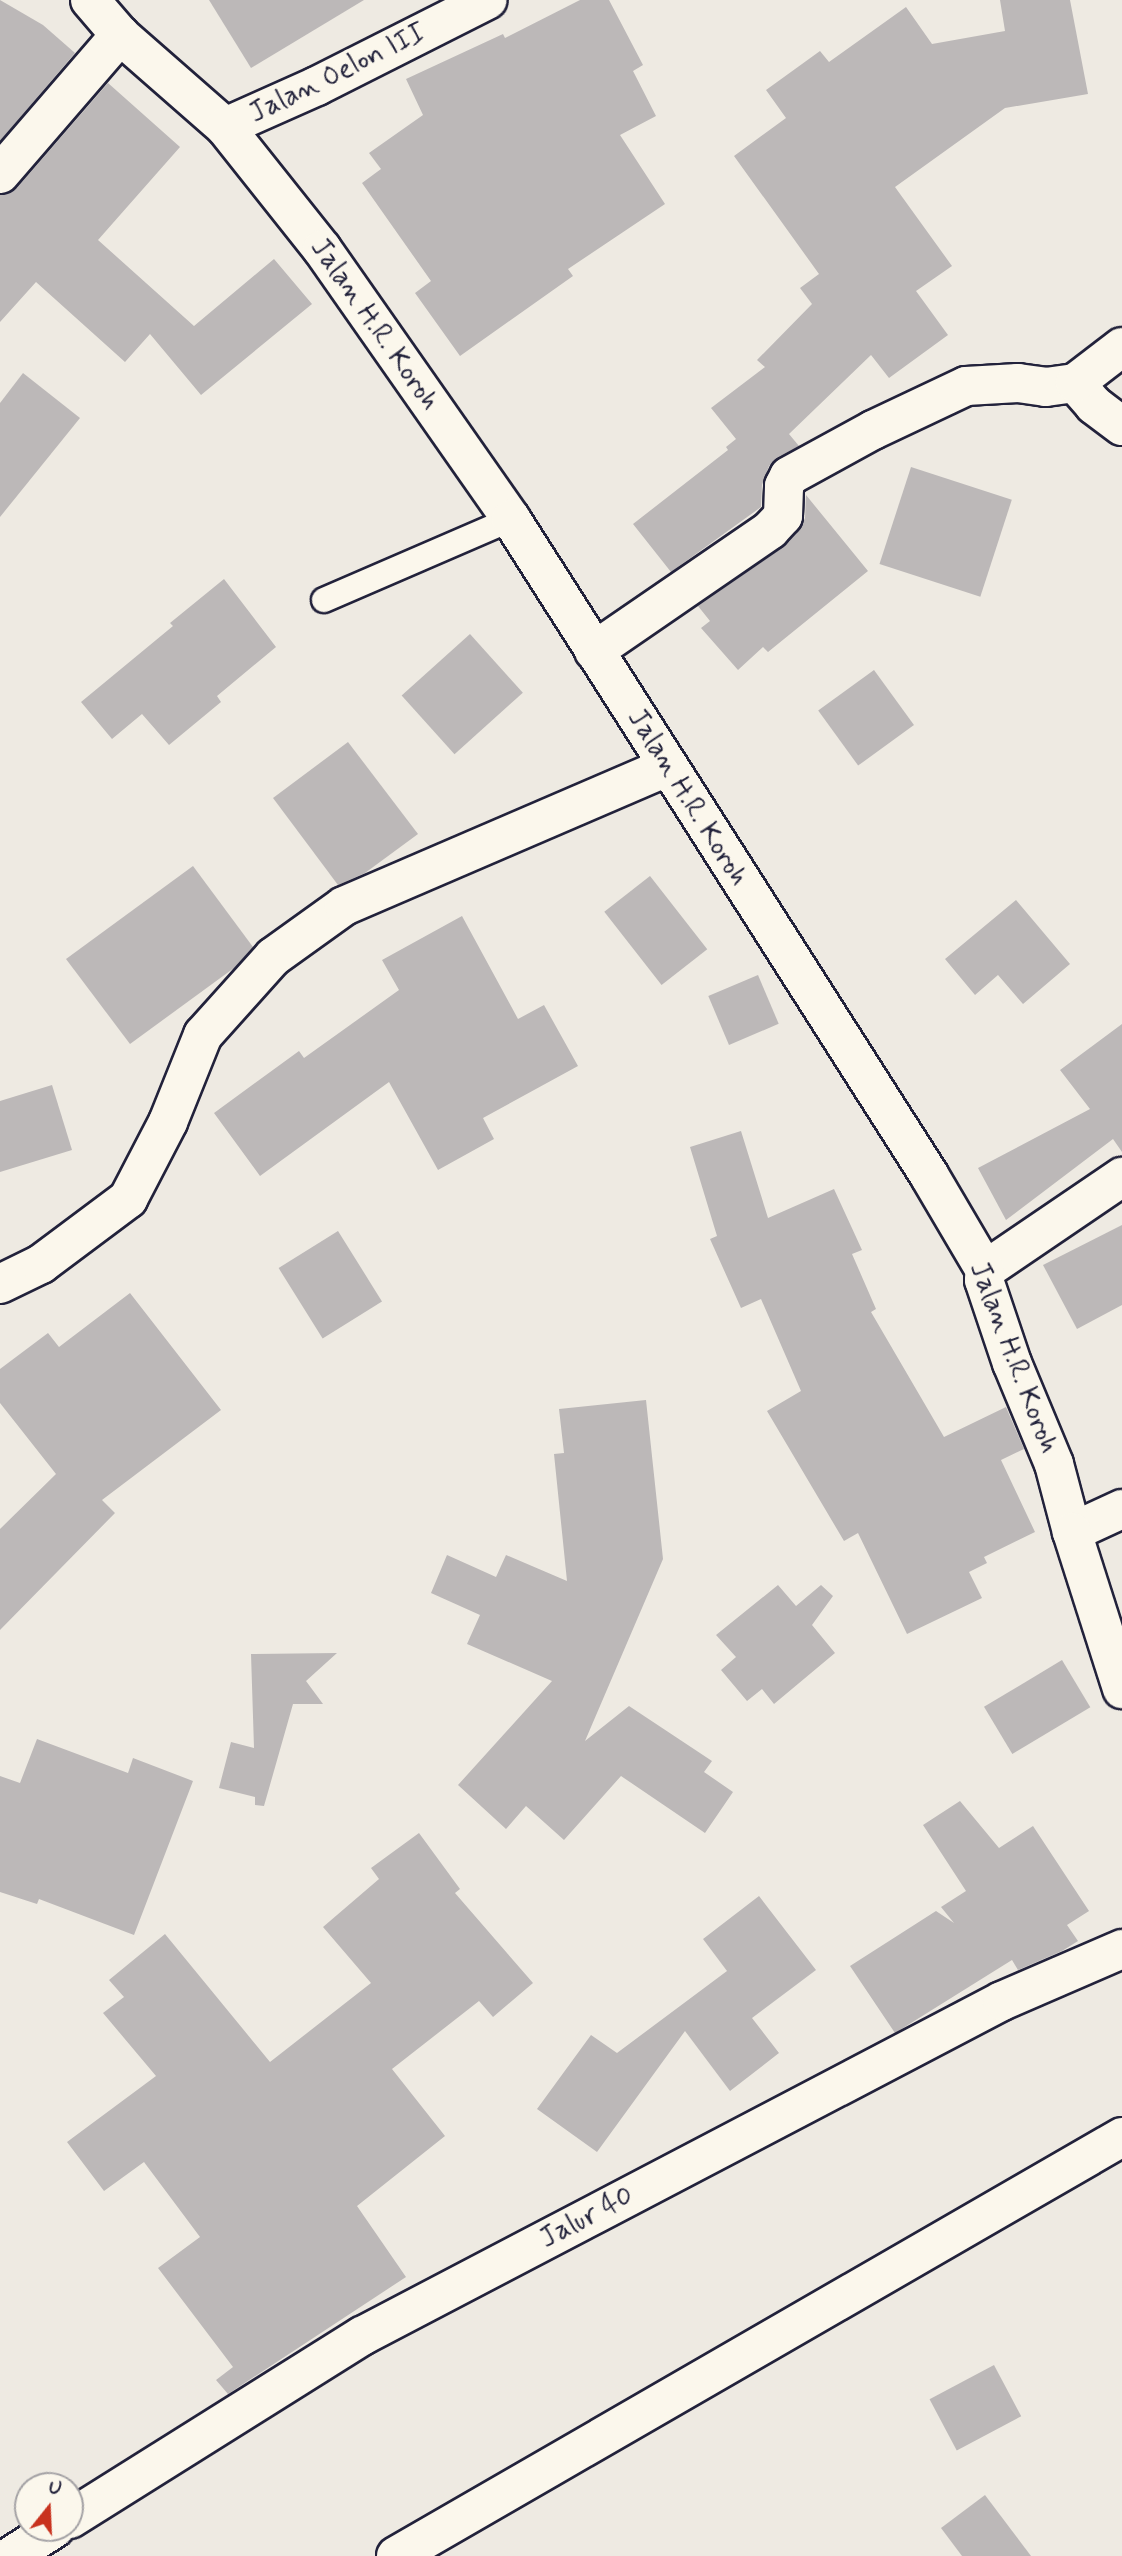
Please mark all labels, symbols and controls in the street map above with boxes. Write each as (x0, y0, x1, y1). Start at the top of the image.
street label: Jalan Oelon III (244, 17, 432, 131)
street label: Jalan H.R. Koroh (302, 233, 446, 417)
street label: Jalan H.R. Koroh (619, 703, 755, 893)
street label: Jalan H.R. Koroh (961, 1258, 1065, 1458)
street label: Jalur 40 (535, 2179, 639, 2257)
north arrow (14, 2472, 84, 2542)
text: U (45, 2475, 65, 2502)

